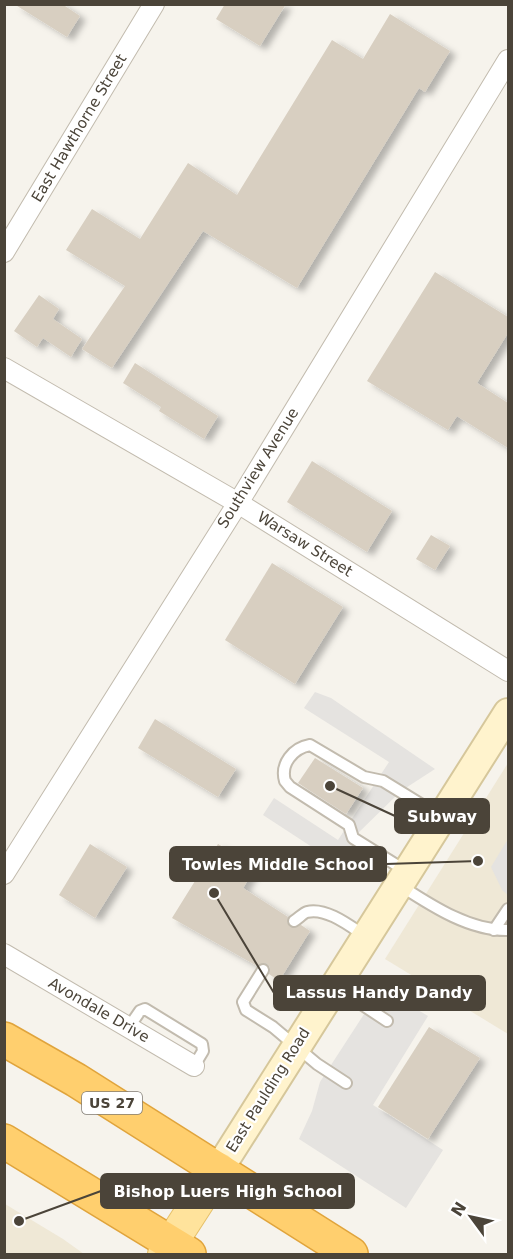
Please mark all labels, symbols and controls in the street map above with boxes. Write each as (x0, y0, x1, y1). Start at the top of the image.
street label: East Hawthorne Street (28, 51, 130, 205)
street label: Southview Avenue (214, 404, 302, 532)
street label: Warsaw Street (254, 508, 356, 581)
callout: Subway (395, 799, 489, 833)
text: Subway (407, 807, 478, 826)
callout: Towles Middle School (170, 847, 386, 881)
text: Towles Middle School (182, 855, 374, 874)
street label: Avondale Drive (45, 974, 153, 1046)
callout: Lassus Handy Dandy (274, 976, 485, 1010)
text: Lassus Handy Dandy (286, 983, 473, 1002)
street label: East Paulding Road (222, 1024, 314, 1156)
road number: US 27 (82, 1092, 142, 1114)
callout: Bishop Luers High School (101, 1174, 354, 1208)
text: Bishop Luers High School (113, 1182, 343, 1201)
north arrow (441, 1187, 501, 1247)
text: N (447, 1198, 470, 1220)

